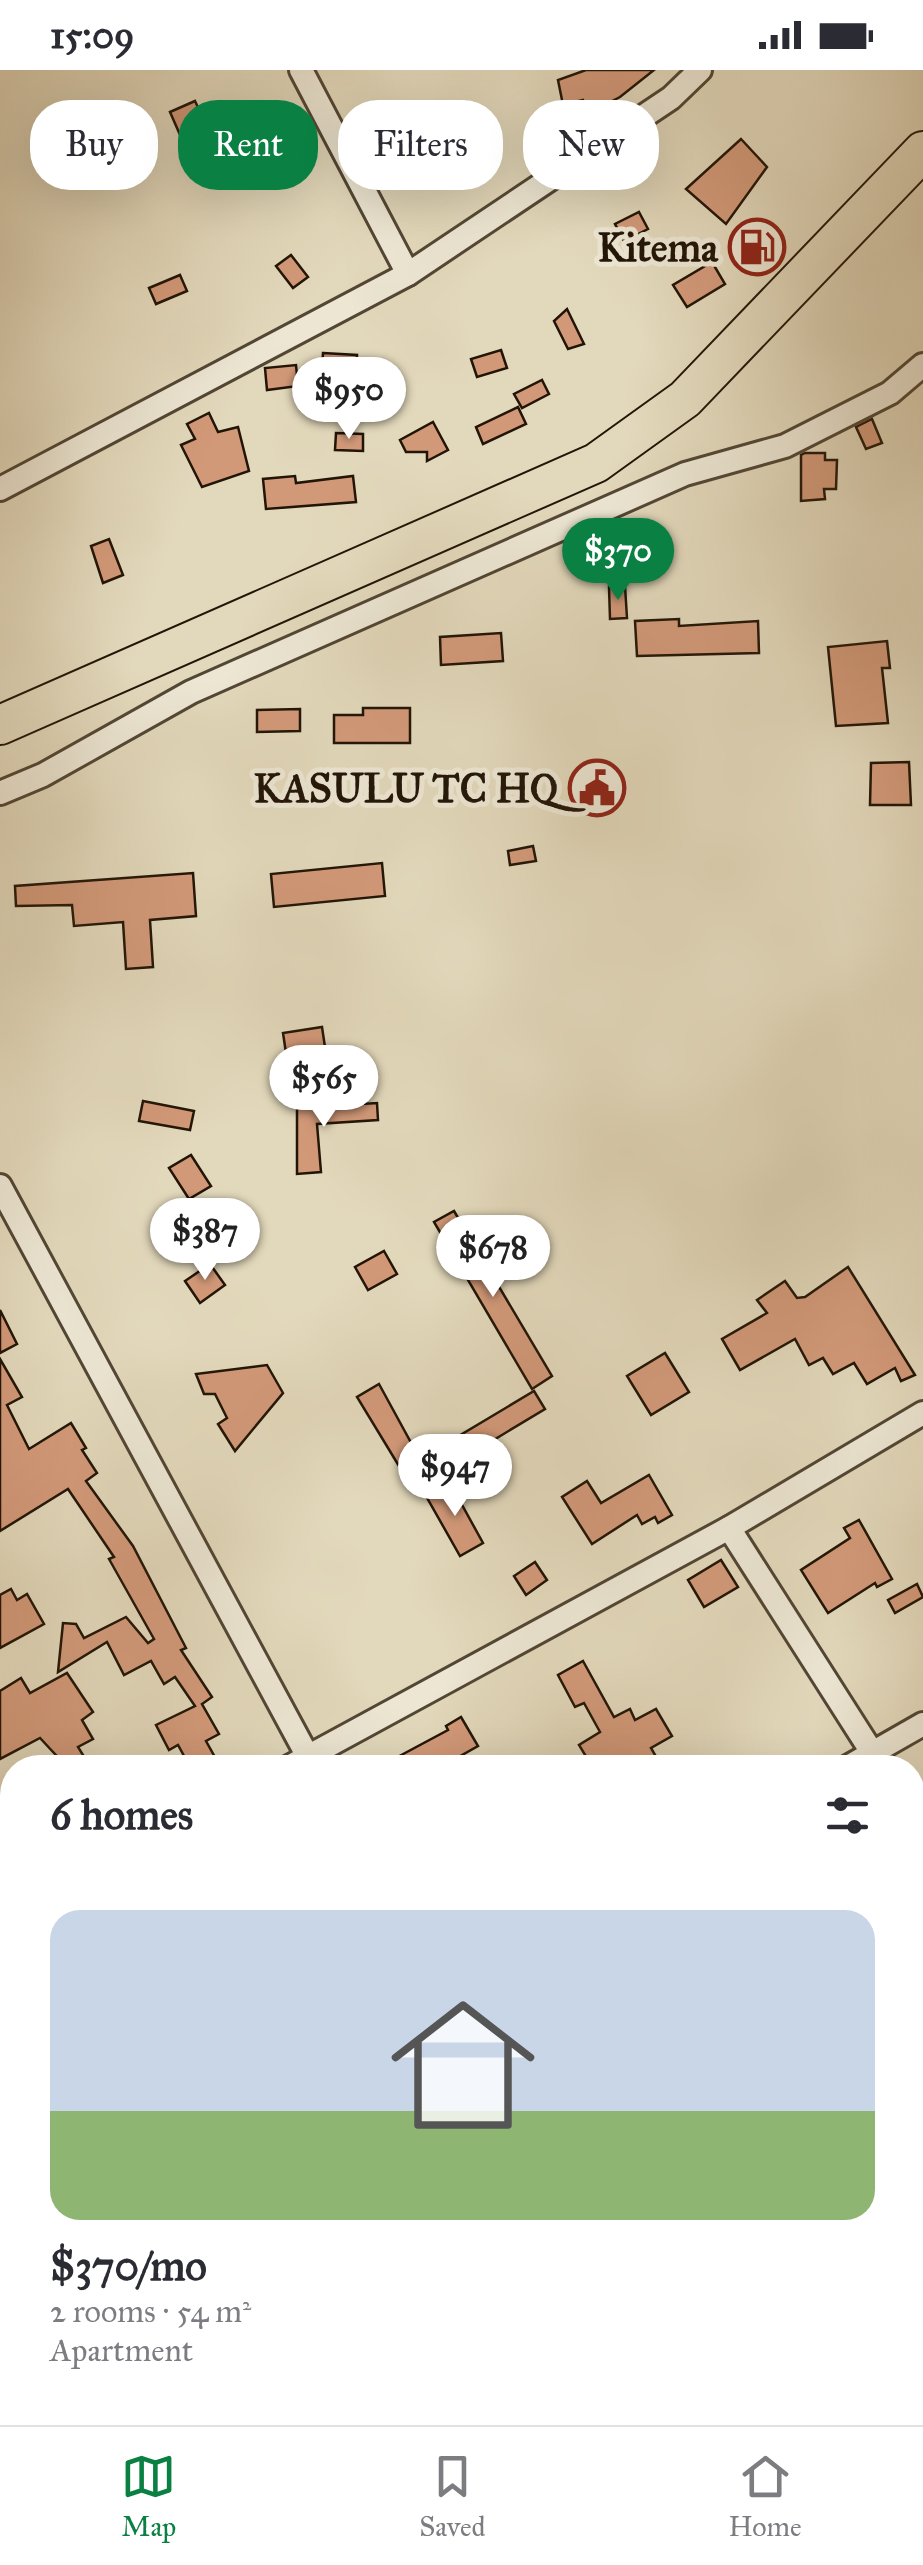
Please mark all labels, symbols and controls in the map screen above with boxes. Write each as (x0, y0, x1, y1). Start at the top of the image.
text: 15:09 (50, 12, 135, 58)
chip: Buy (30, 100, 158, 190)
chip: Rent (178, 100, 318, 190)
chip: Filters (338, 100, 503, 190)
chip: New (523, 100, 659, 190)
fuel station icon: Kitema (727, 217, 787, 277)
place label: Kitema (597, 223, 719, 272)
pin: $950 (290, 357, 408, 442)
text: $950 (314, 370, 384, 409)
pin: $370 (559, 518, 677, 603)
text: $370 (584, 531, 652, 570)
public building icon: KASULU TC HQ (567, 758, 627, 818)
place label: KASULU TC HQ (254, 764, 587, 813)
pin: $565 (265, 1045, 383, 1130)
text: $565 (291, 1058, 357, 1097)
pin: $387 (146, 1198, 264, 1283)
text: $387 (172, 1211, 238, 1250)
pin: $678 (434, 1215, 552, 1300)
text: $678 (458, 1228, 528, 1267)
pin: $947 (396, 1434, 514, 1519)
text: $947 (420, 1447, 490, 1486)
icon: filters (820, 1788, 875, 1843)
text: 6 homes (50, 1789, 193, 1841)
icon: home (373, 1975, 553, 2155)
text: $370/mo (50, 2240, 207, 2292)
text: 2 rooms · 54 m² (50, 2292, 251, 2331)
text: Apartment (50, 2331, 193, 2370)
tab: Map (121, 2449, 176, 2544)
tab: Saved (419, 2449, 486, 2544)
tab: Home (728, 2449, 802, 2544)

